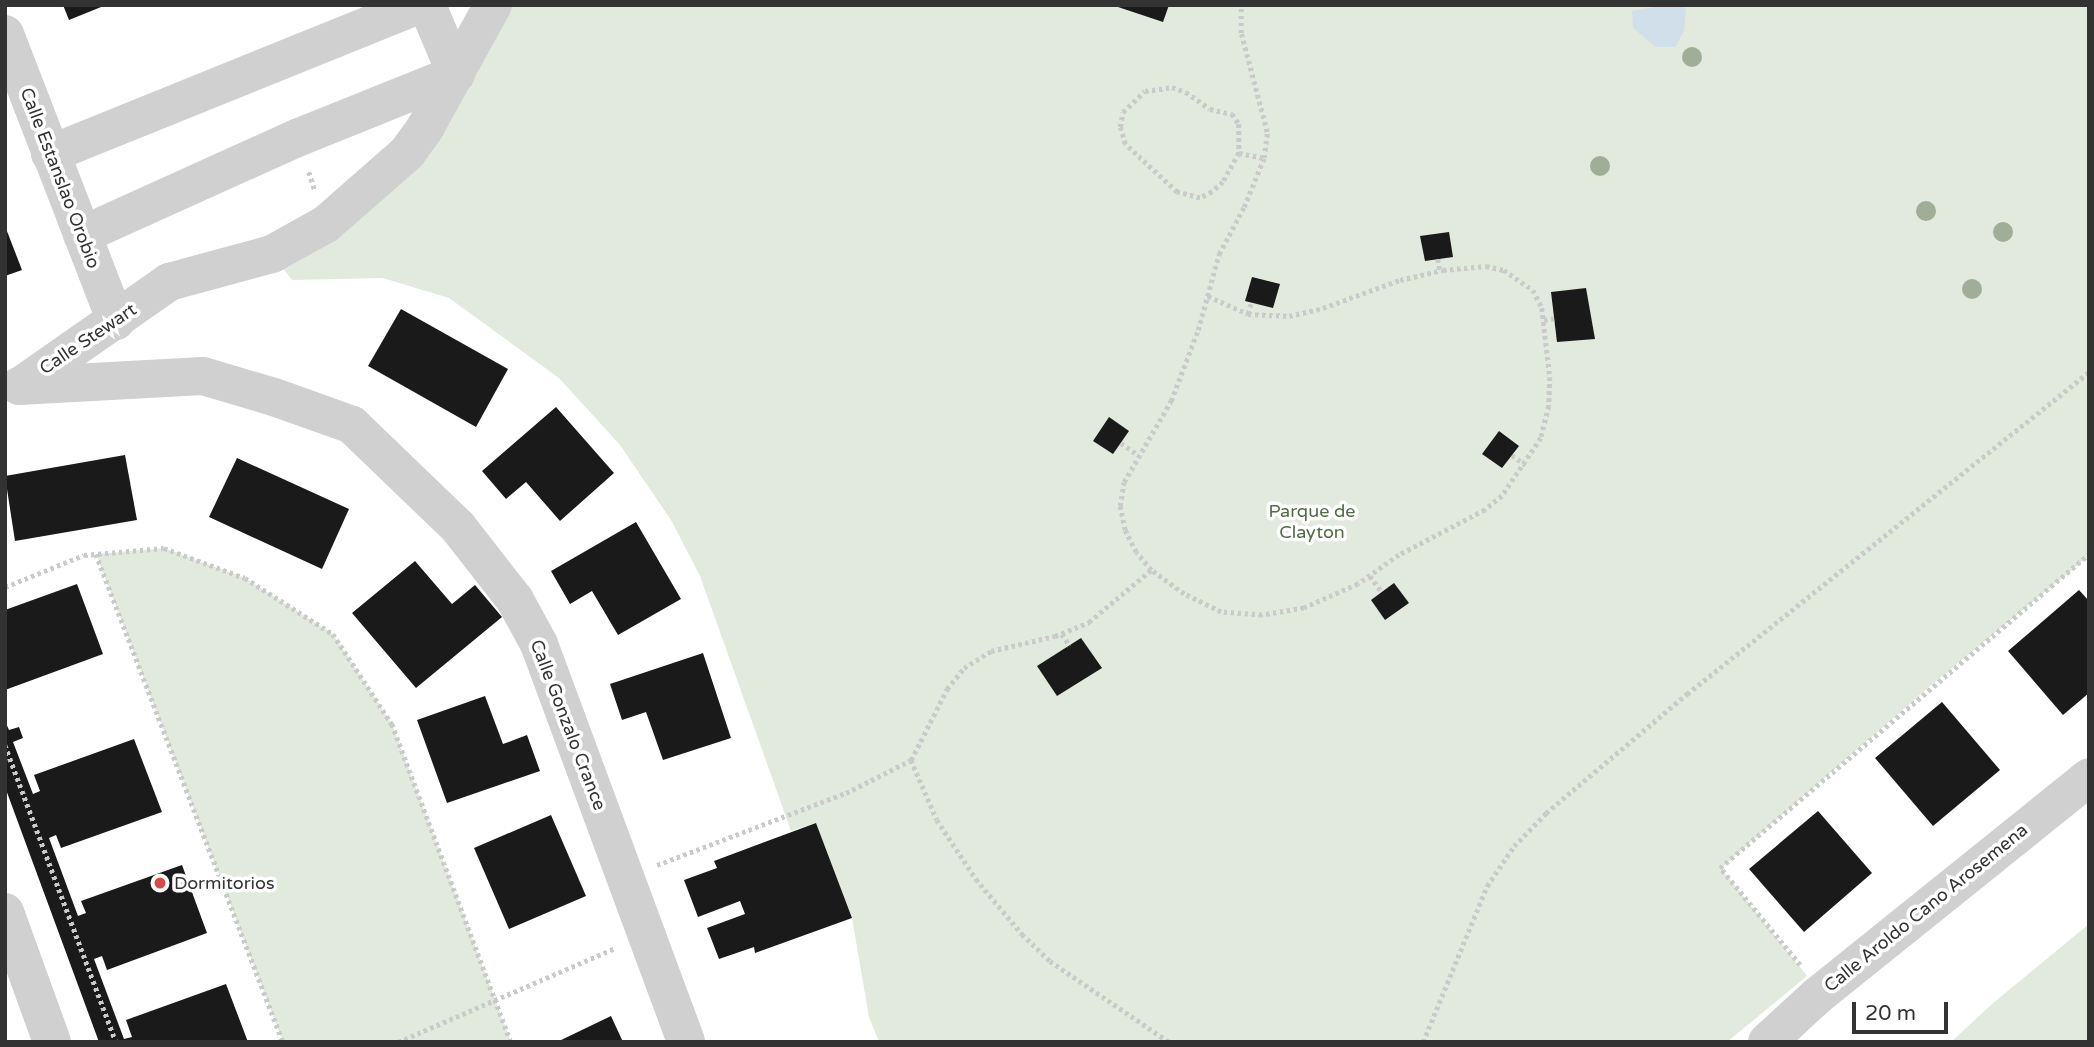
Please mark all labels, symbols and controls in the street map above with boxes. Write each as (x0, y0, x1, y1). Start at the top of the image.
street label: Calle Estanslao Orobio (16, 84, 104, 272)
street label: Calle Stewart (36, 299, 140, 379)
park label: Parque de Clayton (1268, 501, 1356, 544)
street label: Calle Gonzalo Crance (525, 637, 611, 813)
street label: Calle Aroldo Cano Arosemena (1820, 819, 2032, 997)
place label: Dormitorios (174, 872, 275, 894)
marker: Dormitorios (152, 875, 168, 891)
scale bar (1856, 988, 1952, 1032)
text: 20 m (1865, 1001, 1916, 1026)

